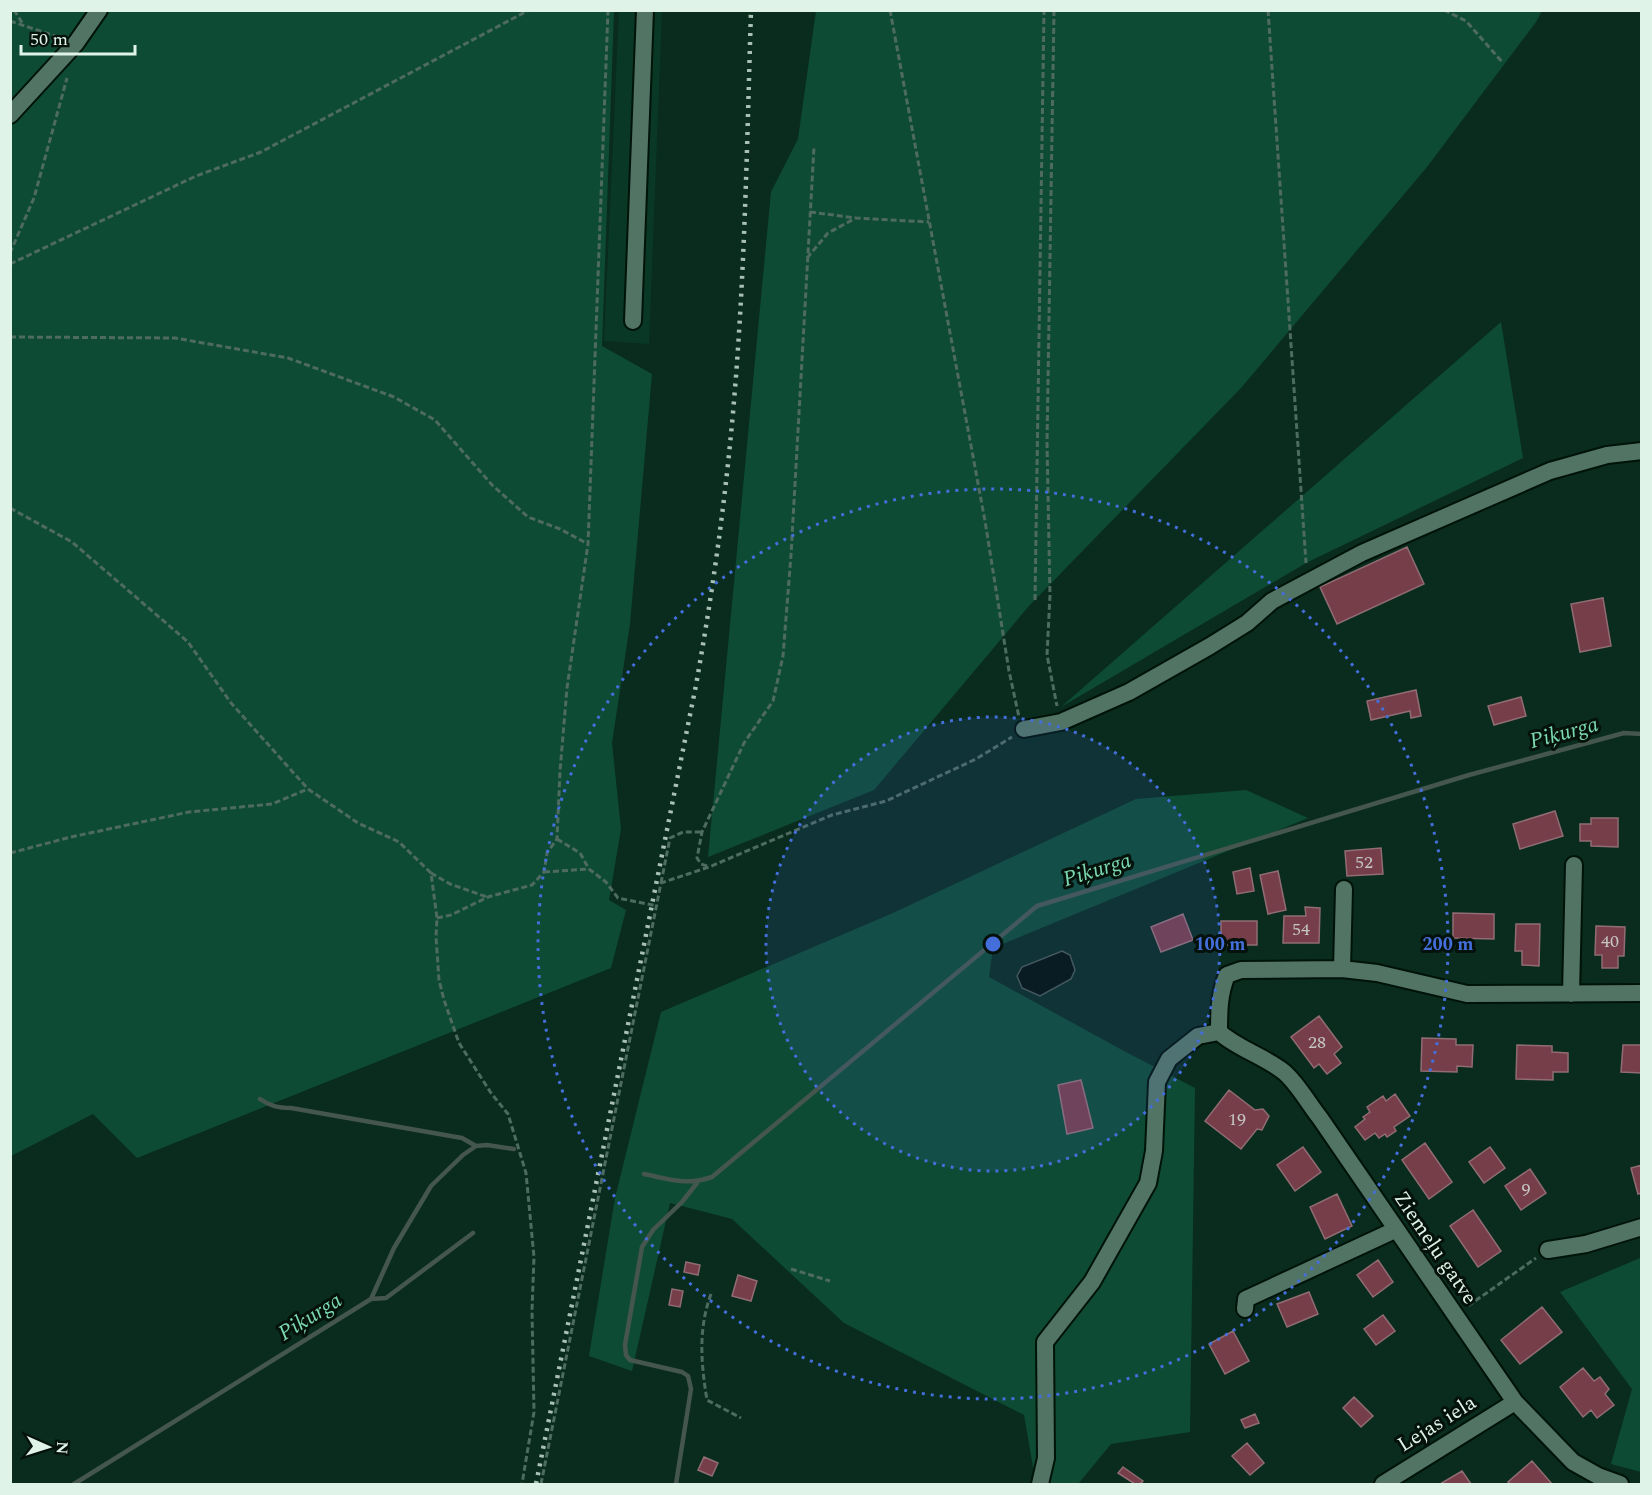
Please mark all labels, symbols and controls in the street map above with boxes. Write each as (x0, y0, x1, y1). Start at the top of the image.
scale bar (21, 18, 135, 56)
text: 50 m (30, 26, 68, 53)
water label: Piķurga (1526, 708, 1602, 758)
water label: Piķurga (1059, 844, 1135, 896)
house number: 52 (1355, 849, 1373, 876)
house number: 54 (1292, 916, 1310, 943)
house number: 40 (1601, 928, 1619, 955)
text: 100 m (1194, 931, 1246, 958)
text: 200 m (1422, 931, 1474, 958)
centre of rings (983, 934, 1003, 954)
house number: 28 (1308, 1029, 1326, 1056)
house number: 19 (1228, 1106, 1246, 1133)
house number: 9 (1522, 1176, 1531, 1203)
street label: Ziemeļu gatve (1385, 1185, 1485, 1311)
water label: Piķurga (272, 1284, 348, 1350)
street label: Lejas iela (1391, 1387, 1483, 1461)
north arrow (18, 1417, 78, 1477)
text: N (50, 1441, 74, 1455)

